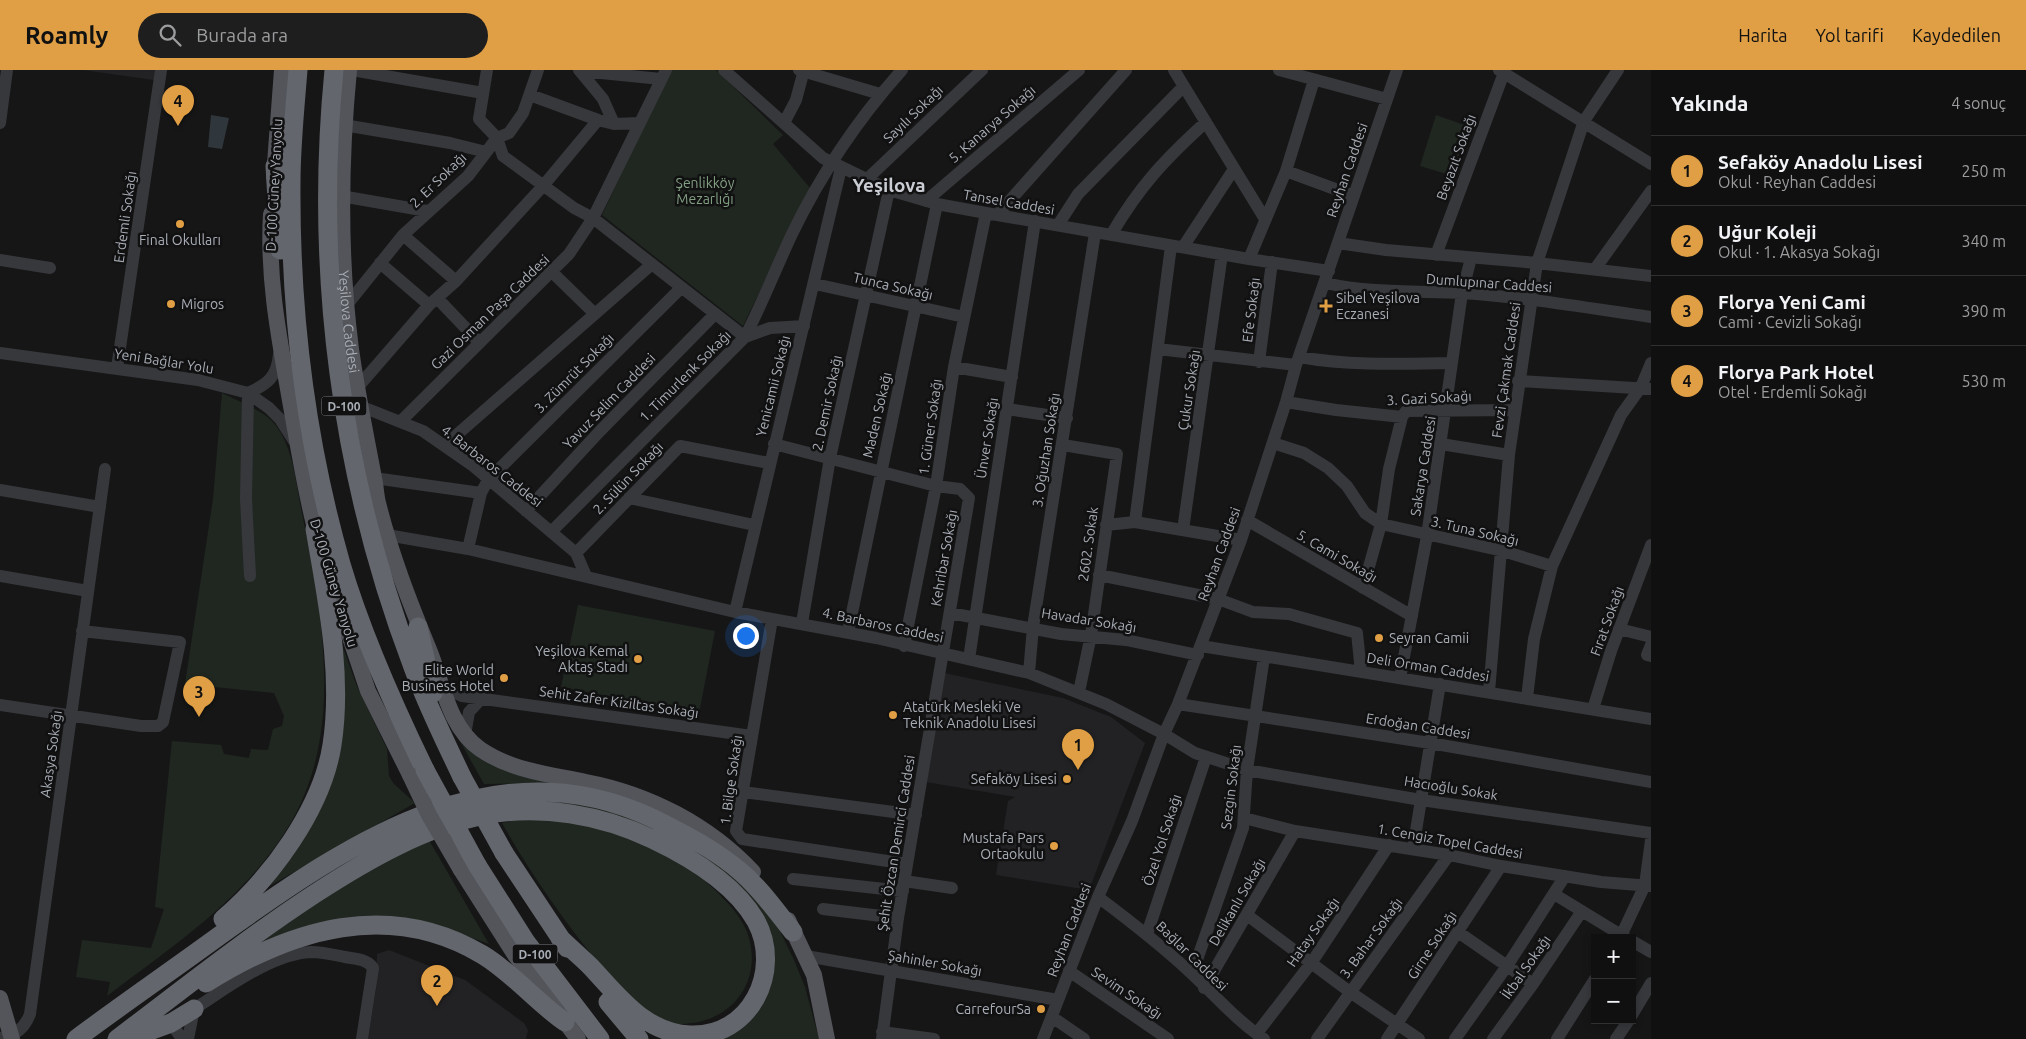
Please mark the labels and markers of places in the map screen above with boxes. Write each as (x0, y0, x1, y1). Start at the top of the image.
pin: 4 (162, 85, 194, 126)
marker: Final Okulları (174, 218, 186, 230)
place label: Final Okulları (139, 232, 221, 248)
place label: Sibel Yeşilova Eczanesi (1336, 290, 1420, 322)
place label: Migros (181, 296, 224, 312)
marker: Migros (165, 298, 177, 310)
marker: Sibel Yeşilova Eczanesi (1320, 300, 1332, 312)
place label: Seyran Camii (1389, 630, 1469, 646)
marker: Seyran Camii (1373, 632, 1385, 644)
place label: Yeşilova Kemal Aktaş Stadı (535, 643, 628, 675)
marker: Yeşilova Kemal Aktaş Stadı (632, 653, 644, 665)
place label: Elite World Business Hotel (402, 662, 494, 694)
marker: Elite World Business Hotel (498, 672, 510, 684)
pin: 3 (183, 676, 215, 717)
place label: Atatürk Mesleki Ve Teknik Anadolu Lisesi (903, 699, 1036, 731)
marker: Atatürk Mesleki Ve Teknik Anadolu Lisesi (887, 709, 899, 721)
pin: 1 (1062, 729, 1094, 770)
place label: Sefaköy Lisesi (971, 771, 1057, 787)
marker: Sefaköy Lisesi (1061, 773, 1073, 785)
place label: Mustafa Pars Ortaokulu (963, 830, 1044, 862)
marker: Mustafa Pars Ortaokulu (1048, 840, 1060, 852)
pin: 2 (421, 965, 453, 1006)
place label: CarrefourSa (956, 1001, 1031, 1017)
marker: CarrefourSa (1035, 1003, 1047, 1015)

